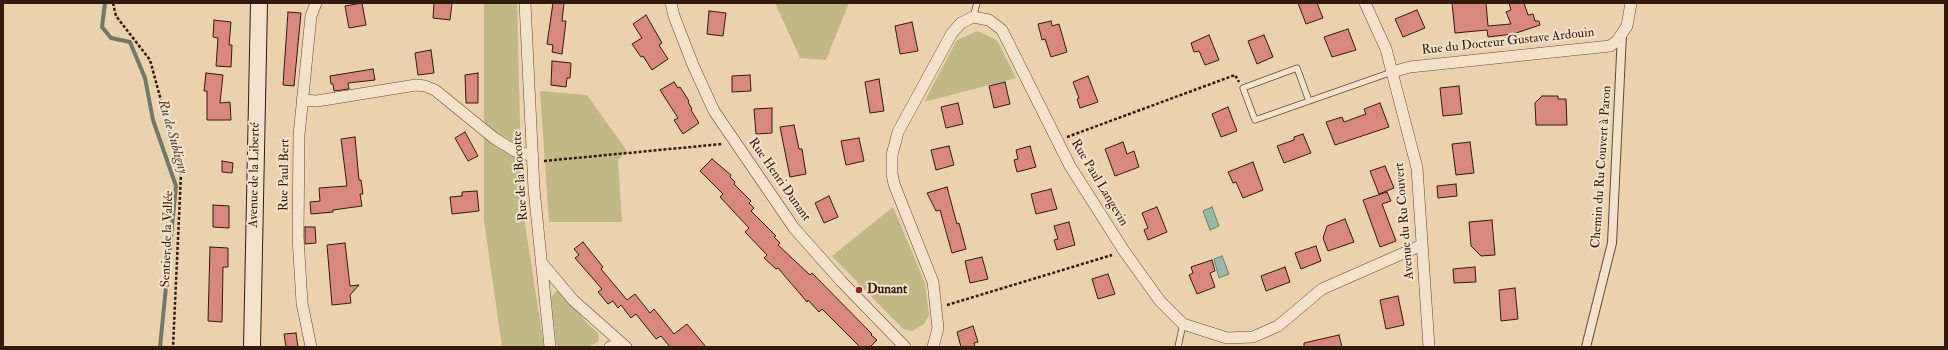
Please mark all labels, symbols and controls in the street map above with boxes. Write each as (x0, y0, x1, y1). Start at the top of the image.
street label: Rue du Docteur Gustave Ardouin (1421, 25, 1595, 59)
street label: Chemin du Ru Couvert à Paron (1589, 85, 1615, 249)
water label: Ru de Subligny (153, 98, 191, 176)
street label: Avenue de la Liberté (246, 122, 264, 228)
street label: Rue de la Bocotte (510, 130, 532, 222)
street label: Rue Henri Dunant (745, 135, 813, 225)
street label: Rue Paul Langevin (1067, 137, 1131, 229)
street label: Rue Paul Bert (277, 139, 293, 211)
street label: Avenue du Ru Couvert (1392, 162, 1418, 280)
street label: Sentier de la Vallée (159, 190, 177, 288)
place label: Dunant (867, 282, 907, 298)
marker: Dunant (854, 285, 864, 295)

